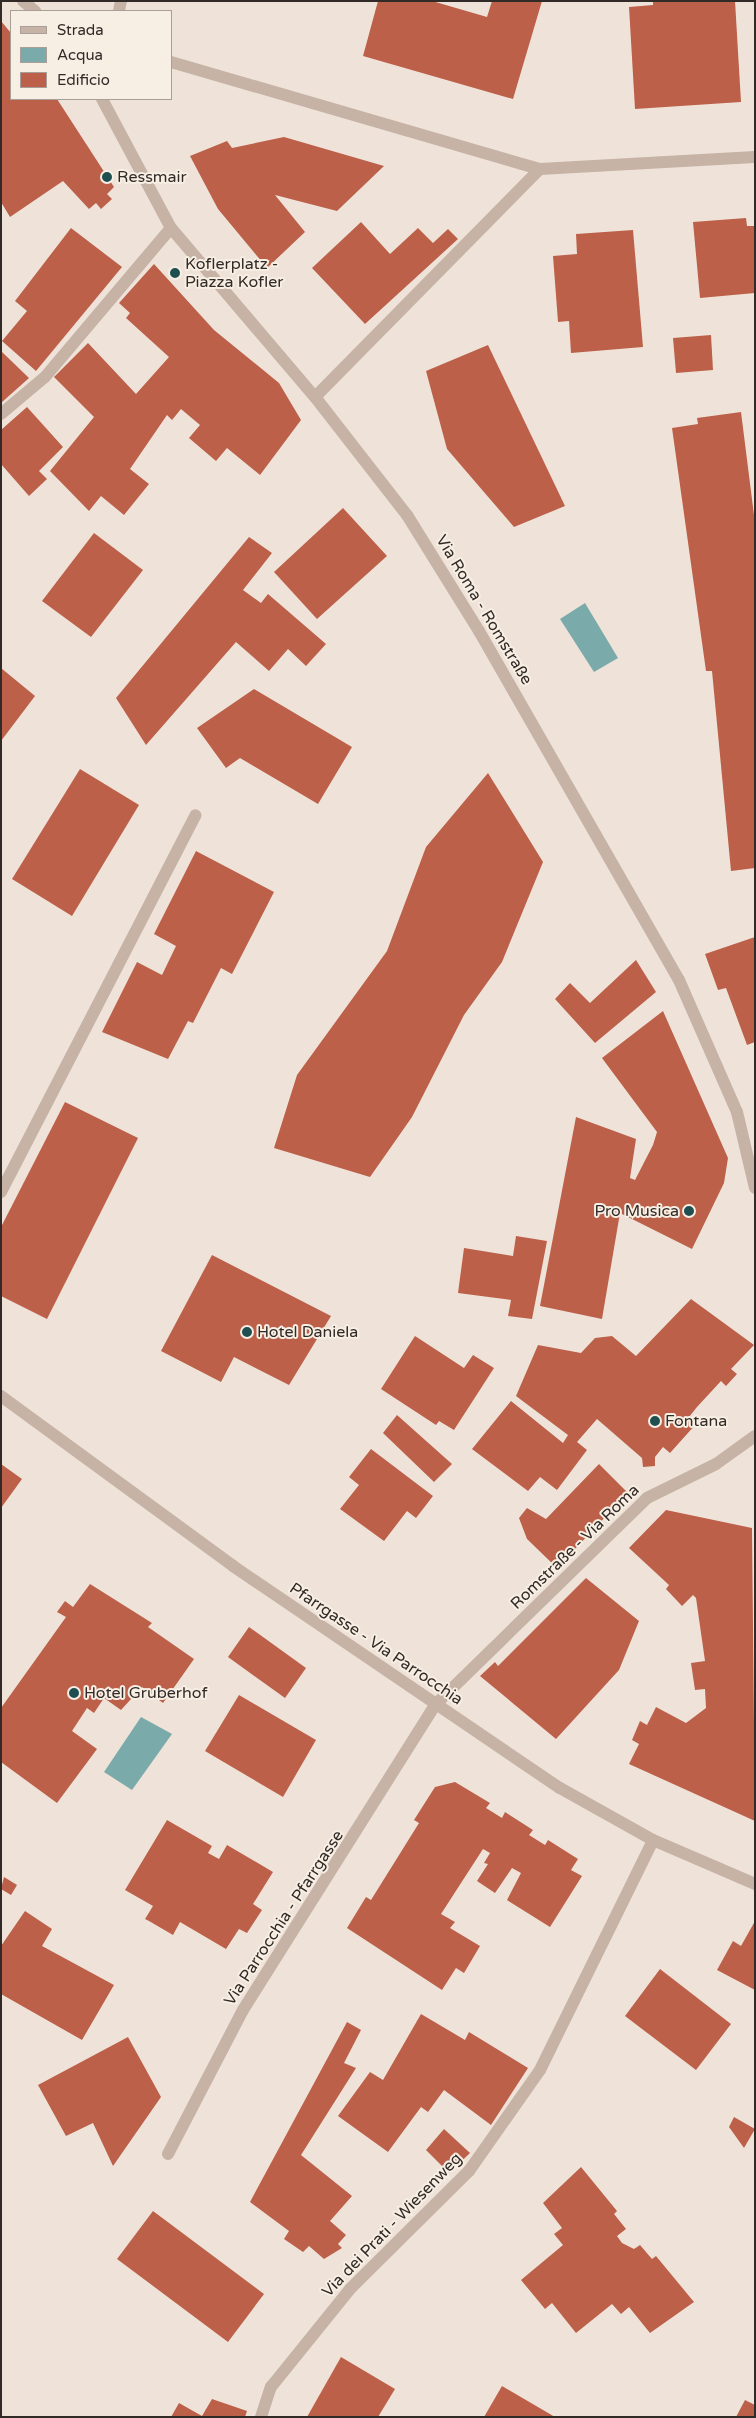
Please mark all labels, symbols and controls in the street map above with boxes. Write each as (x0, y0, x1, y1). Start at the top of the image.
legend (10, 10, 172, 100)
text: Strada (57, 21, 104, 39)
text: Acqua (57, 46, 103, 64)
text: Edificio (57, 71, 110, 89)
place label: Ressmair (117, 167, 187, 187)
marker: Ressmair (101, 171, 113, 183)
place label: Koflerplatz - Piazza Kofler (185, 254, 283, 292)
marker: Koflerplatz - Piazza Kofler (169, 267, 181, 279)
street label: Via Roma - Romstraße (432, 532, 536, 688)
place label: Pro Musica (594, 1201, 679, 1221)
marker: Pro Musica (683, 1205, 695, 1217)
place label: Hotel Daniela (257, 1322, 358, 1342)
marker: Hotel Daniela (241, 1326, 253, 1338)
place label: Fontana (665, 1411, 727, 1431)
marker: Fontana (649, 1415, 661, 1427)
street label: Romstraße - Via Roma (507, 1481, 643, 1613)
street label: Pfarrgasse - Via Parrocchia (286, 1579, 466, 1709)
place label: Hotel Gruberhof (84, 1683, 207, 1703)
marker: Hotel Gruberhof (68, 1687, 80, 1699)
street label: Via Parrocchia - Pfarrgasse (220, 1827, 348, 2009)
street label: Via dei Prati - Wiesenweg (318, 2149, 466, 2301)

